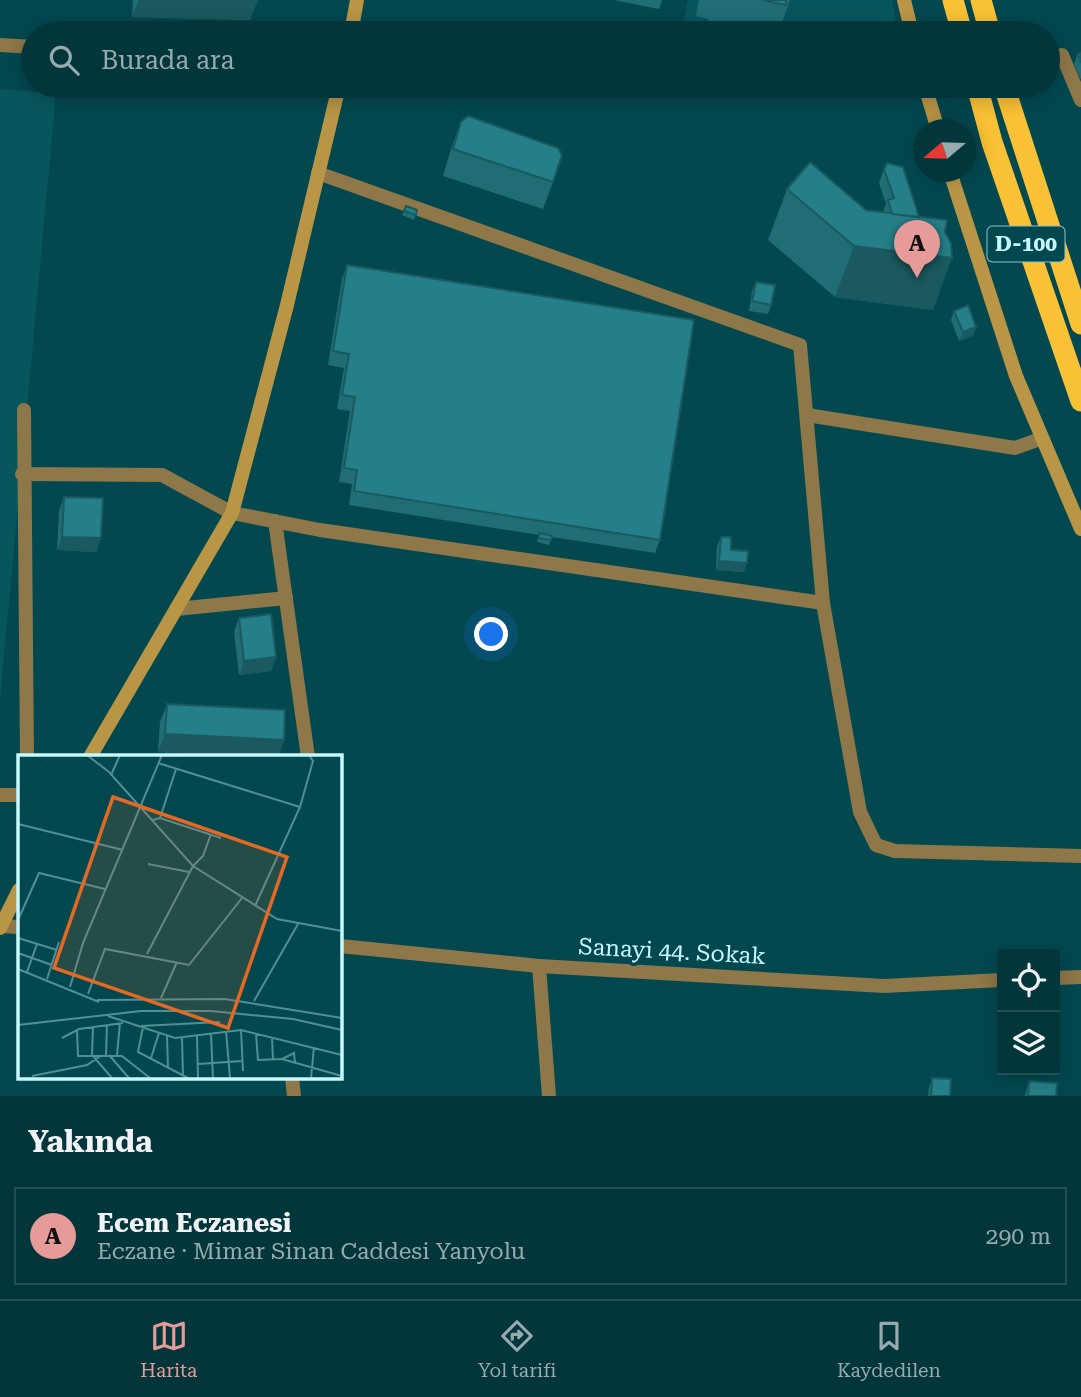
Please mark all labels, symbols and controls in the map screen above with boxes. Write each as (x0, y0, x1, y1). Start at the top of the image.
search box (21, 21, 1060, 98)
icon: search (45, 41, 83, 79)
text: Burada ara (101, 45, 235, 75)
north arrow (913, 119, 976, 182)
pin: A (894, 220, 940, 278)
road number: D-100 (988, 226, 1064, 262)
your location (474, 617, 508, 651)
inset map (18, 755, 341, 1078)
street label: Sanayi 44. Sokak (578, 933, 767, 970)
map controls (997, 949, 1060, 1075)
button: locate (997, 949, 1060, 1012)
button: layers (997, 1012, 1060, 1075)
text: Yakında (28, 1124, 153, 1159)
text: Ecem Eczanesi (97, 1208, 291, 1238)
text: A (45, 1223, 61, 1250)
text: 290 m (986, 1223, 1051, 1250)
text: Eczane · Mimar Sinan Caddesi Yanyolu (97, 1238, 525, 1265)
tab: Harita (140, 1317, 197, 1382)
tab: Yol tarifi (478, 1317, 556, 1382)
tab: Kaydedilen (837, 1317, 941, 1382)

